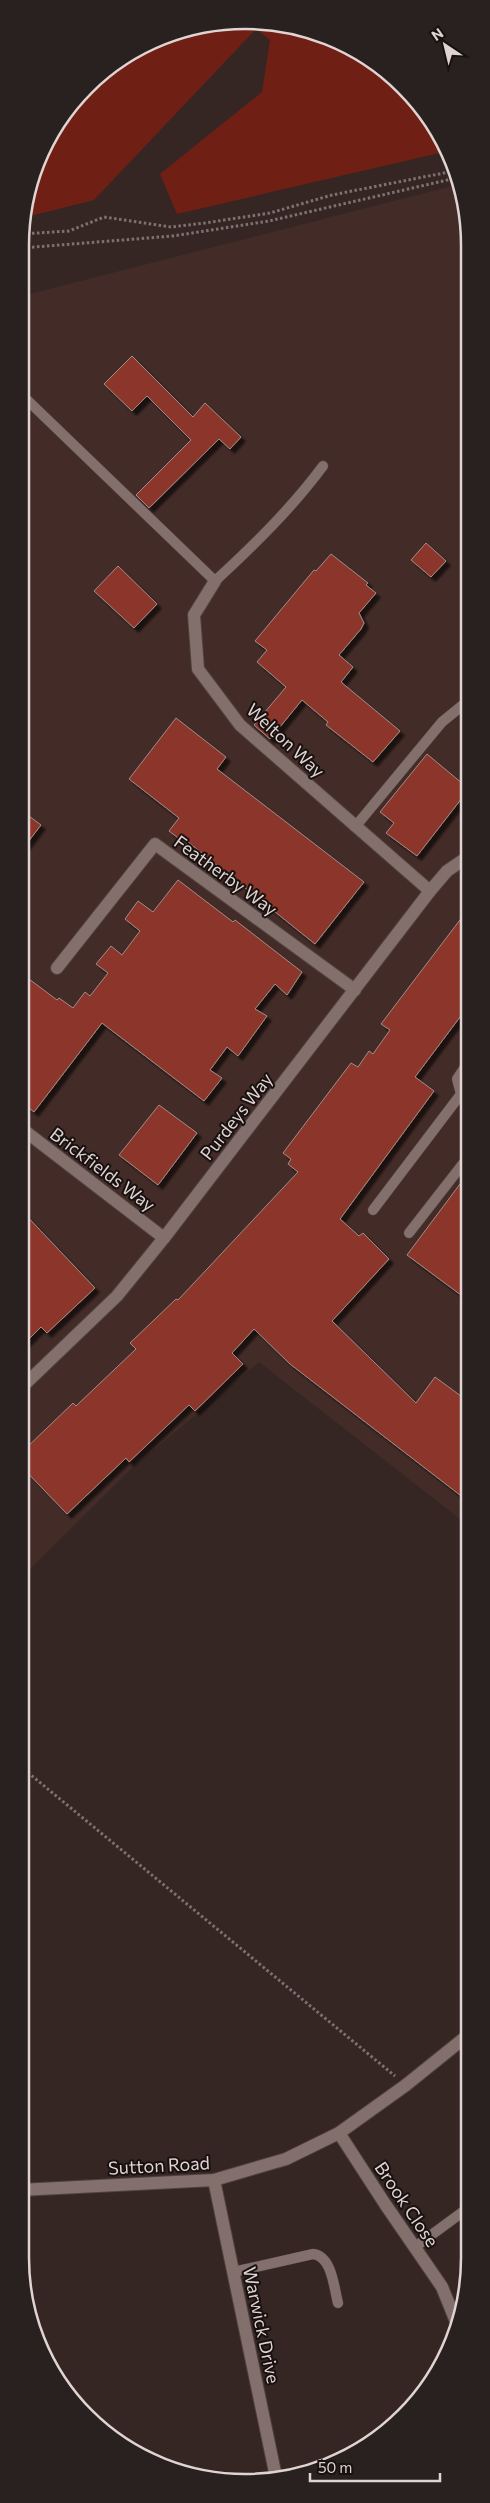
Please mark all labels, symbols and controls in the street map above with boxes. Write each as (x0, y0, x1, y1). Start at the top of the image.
north arrow (420, 20, 470, 70)
text: N (428, 24, 446, 44)
street label: Welton Way (242, 698, 330, 782)
street label: Featherby Way (170, 830, 282, 920)
street label: Purdeys Way (195, 1068, 277, 1164)
street label: Brickfields Way (46, 1122, 160, 1216)
street label: Sutton Road (108, 2151, 210, 2179)
street label: Brook Close (370, 2157, 444, 2251)
street label: Warwick Drive (239, 2265, 285, 2385)
scale bar (310, 2450, 440, 2482)
text: 50 m (318, 2458, 352, 2476)

